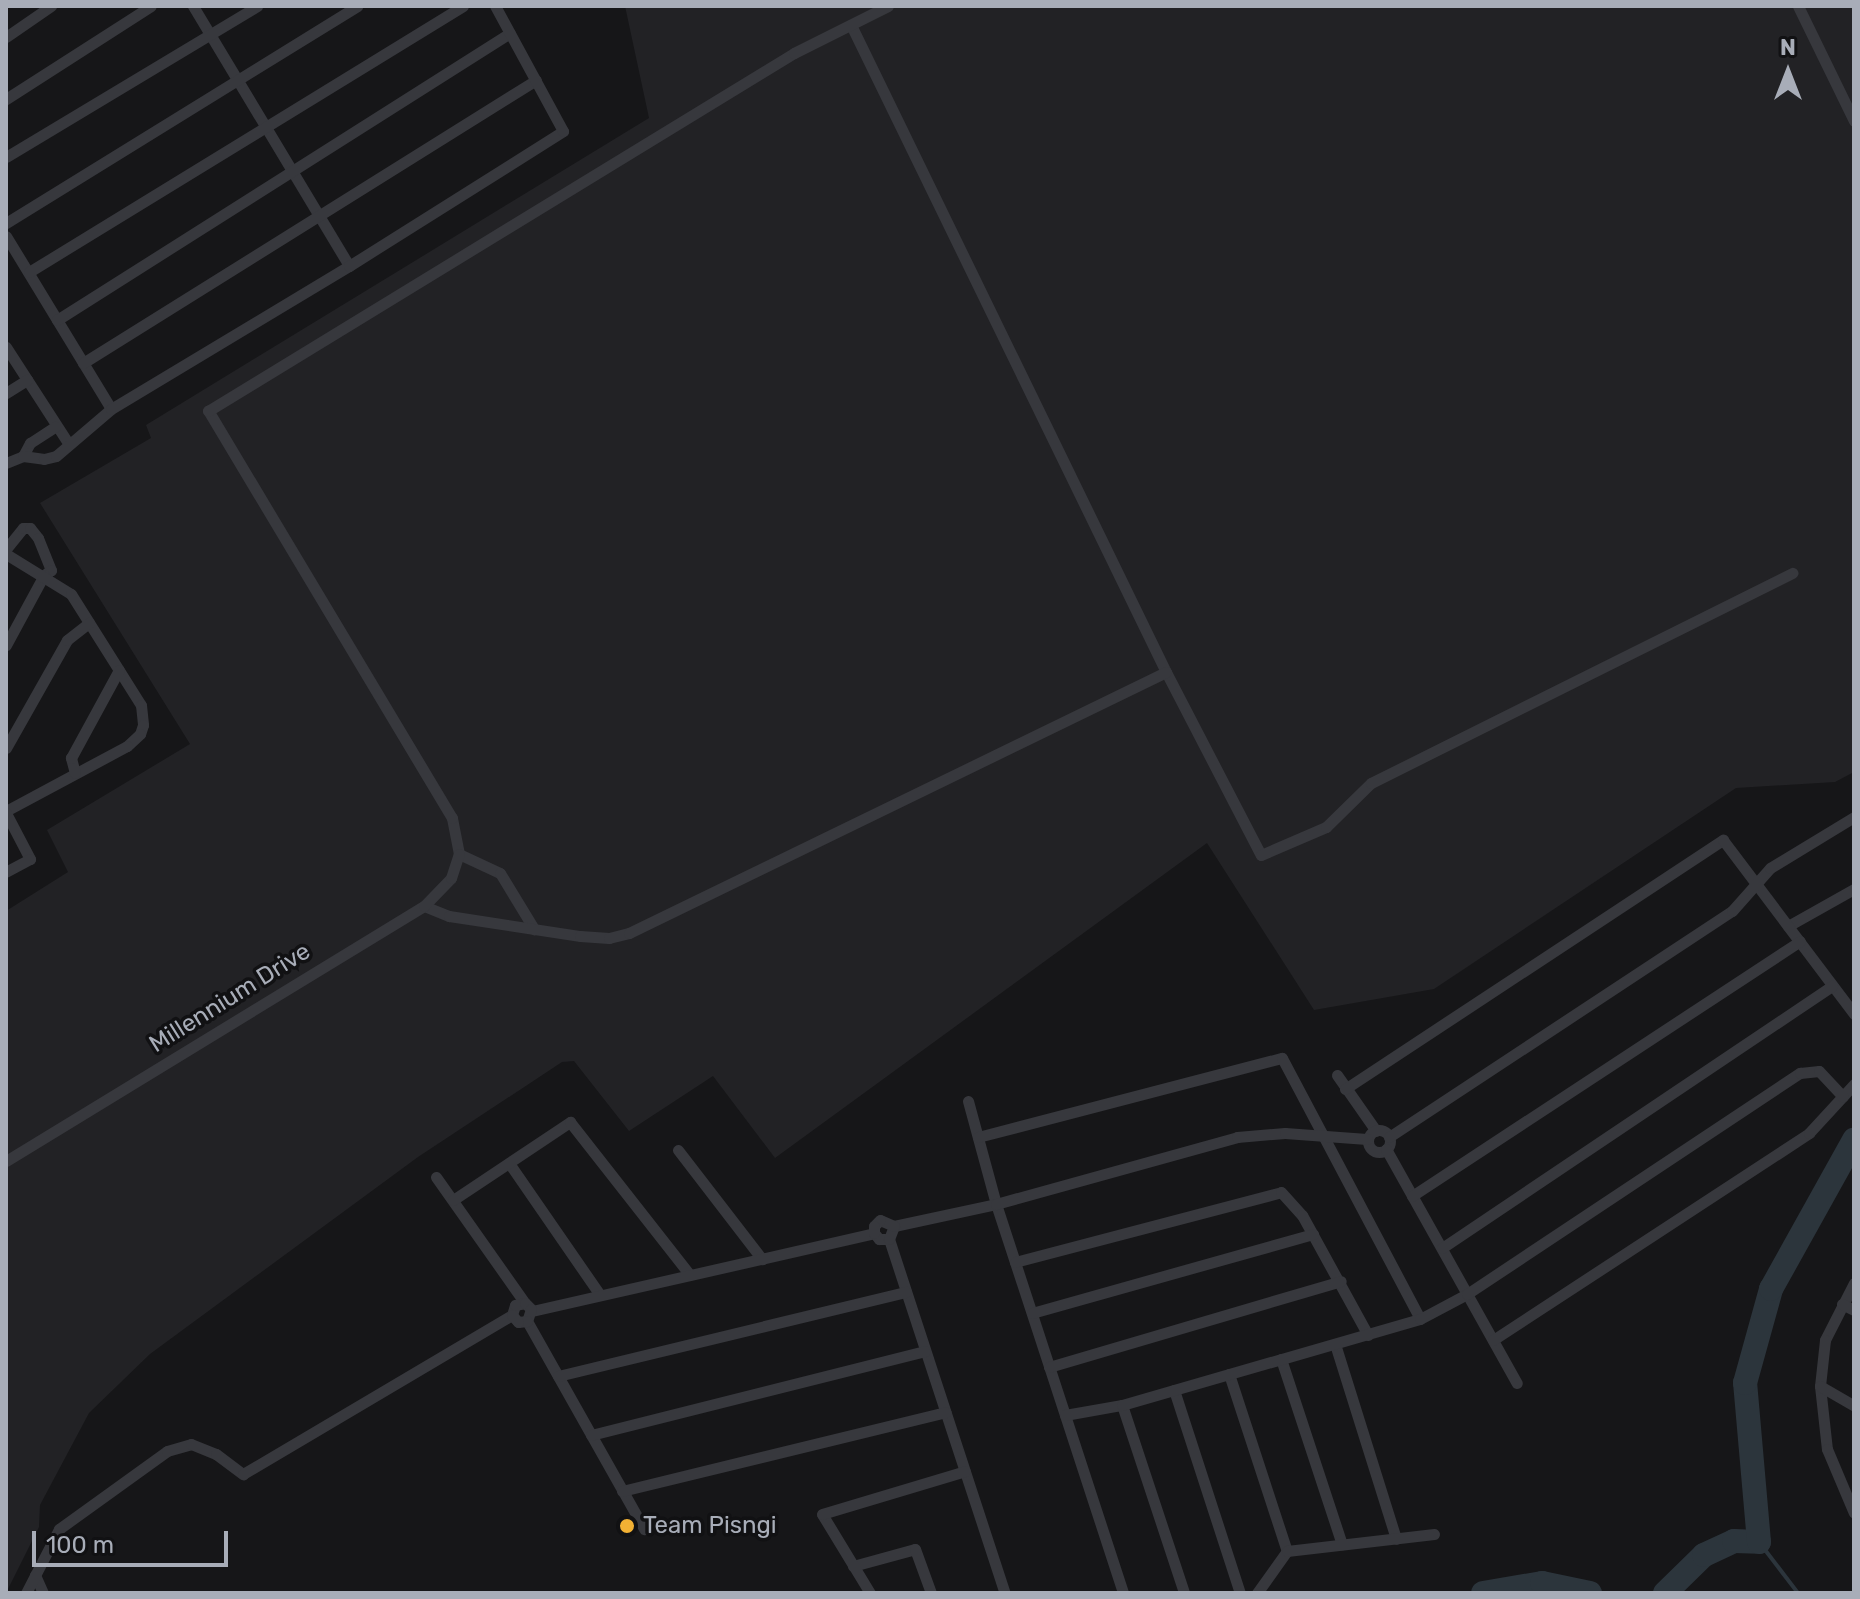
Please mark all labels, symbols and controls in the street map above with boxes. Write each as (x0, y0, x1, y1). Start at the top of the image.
north arrow (1748, 32, 1828, 112)
text: N (1780, 34, 1796, 61)
street label: Millennium Drive (144, 937, 316, 1059)
place label: Team Pisngi (643, 1512, 777, 1540)
scale bar (36, 1515, 232, 1565)
marker: Team Pisngi (618, 1517, 636, 1535)
text: 100 m (46, 1531, 114, 1559)

